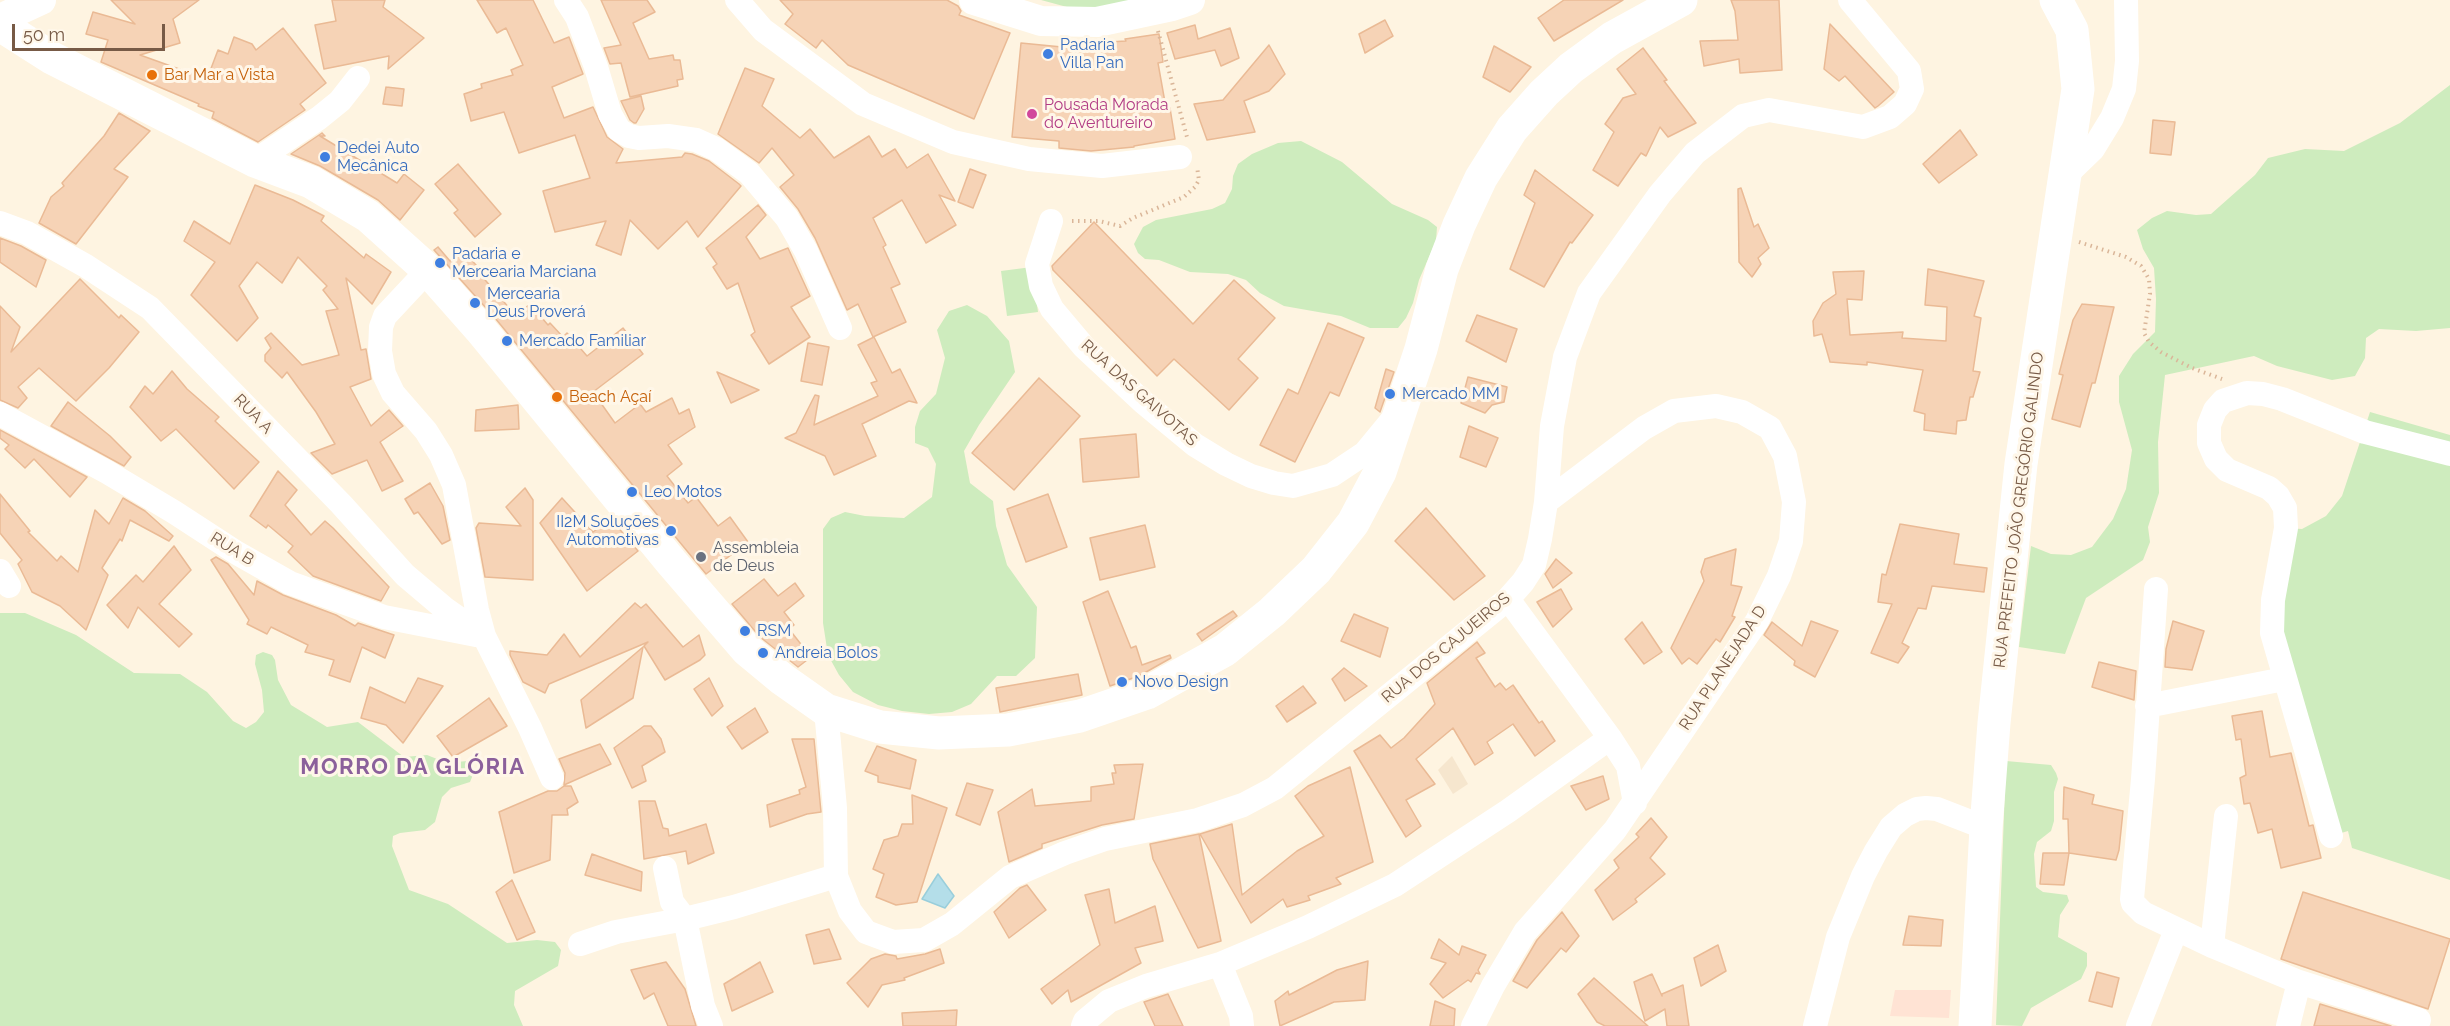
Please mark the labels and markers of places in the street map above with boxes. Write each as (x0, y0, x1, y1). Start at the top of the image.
place label: Padaria Villa Pan (1060, 35, 1124, 73)
marker: Padaria Villa Pan (1041, 47, 1055, 61)
place label: Bar Mar a Vista (164, 65, 274, 85)
marker: Bar Mar a Vista (145, 68, 159, 82)
place label: Pousada Morada do Aventureiro (1044, 95, 1168, 133)
marker: Pousada Morada do Aventureiro (1025, 107, 1039, 121)
place label: Dedei Auto Mecânica (337, 138, 420, 176)
marker: Dedei Auto Mecânica (318, 150, 332, 164)
place label: Padaria e Mercearia Marciana (452, 244, 596, 282)
marker: Padaria e Mercearia Marciana (433, 256, 447, 270)
place label: Mercearia Deus Proverá (487, 284, 586, 322)
marker: Mercearia Deus Proverá (468, 296, 482, 310)
place label: Mercado Familiar (519, 331, 646, 351)
marker: Mercado Familiar (500, 334, 514, 348)
place label: Mercado MM (1402, 384, 1500, 404)
place label: Beach Açaí (569, 387, 652, 407)
marker: Mercado MM (1383, 387, 1397, 401)
marker: Beach Açaí (550, 390, 564, 404)
place label: Leo Motos (644, 482, 722, 502)
marker: Leo Motos (625, 485, 639, 499)
place label: II2M Soluções Automotivas (556, 512, 659, 550)
marker: II2M Soluções Automotivas (664, 524, 678, 538)
place label: Assembleia de Deus (713, 538, 799, 576)
marker: Assembleia de Deus (694, 550, 708, 564)
place label: RSM (757, 621, 791, 641)
marker: RSM (738, 624, 752, 638)
place label: Andreia Bolos (775, 643, 878, 663)
marker: Andreia Bolos (756, 646, 770, 660)
place label: Novo Design (1134, 672, 1229, 692)
marker: Novo Design (1115, 675, 1129, 689)

